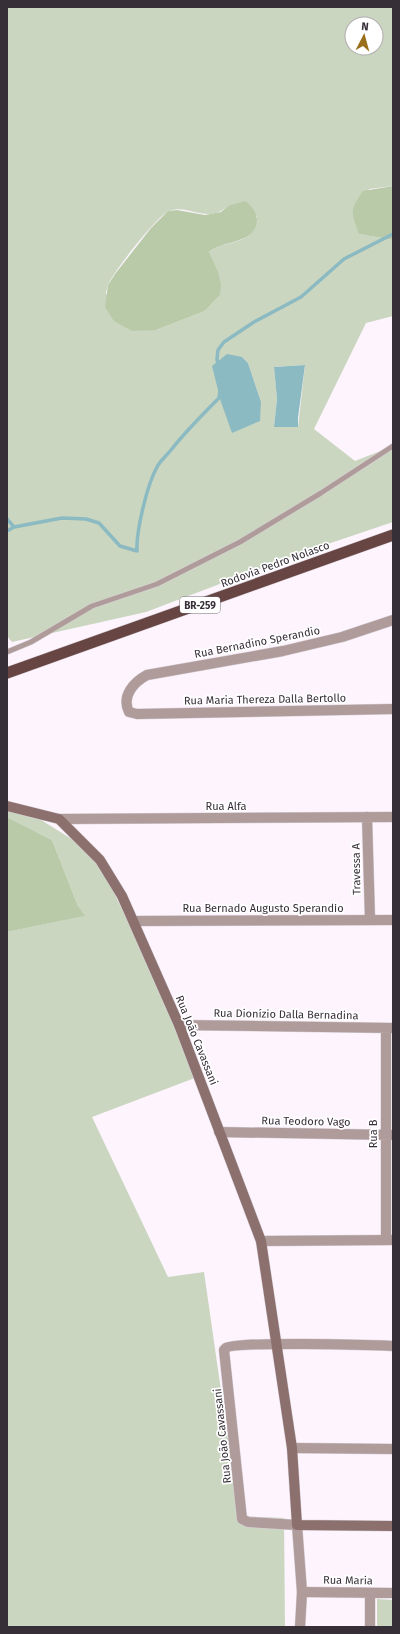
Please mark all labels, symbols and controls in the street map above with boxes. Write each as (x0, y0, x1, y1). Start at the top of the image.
north arrow (344, 16, 384, 56)
text: N (361, 20, 369, 33)
street label: Rodovia Pedro Nolasco (219, 539, 331, 590)
road number: BR-259 (180, 597, 220, 613)
street label: Rua Bernadino Sperandio (193, 624, 321, 661)
street label: Rua Maria Thereza Dalla Bertollo (184, 692, 346, 707)
street label: Rua Alfa (206, 800, 246, 813)
street label: Travessa A (350, 842, 363, 895)
street label: Rua Bernado Augusto Sperandio (182, 902, 344, 915)
street label: Rua João Cavassani (173, 993, 220, 1087)
street label: Rua Dionízio Dalla Bernadina (213, 1007, 359, 1022)
street label: Rua Teodoro Vago (261, 1114, 351, 1129)
street label: Rua B (367, 1119, 380, 1148)
street label: Rua João Cavassani (211, 1388, 234, 1484)
street label: Rua Maria (323, 1574, 373, 1587)

